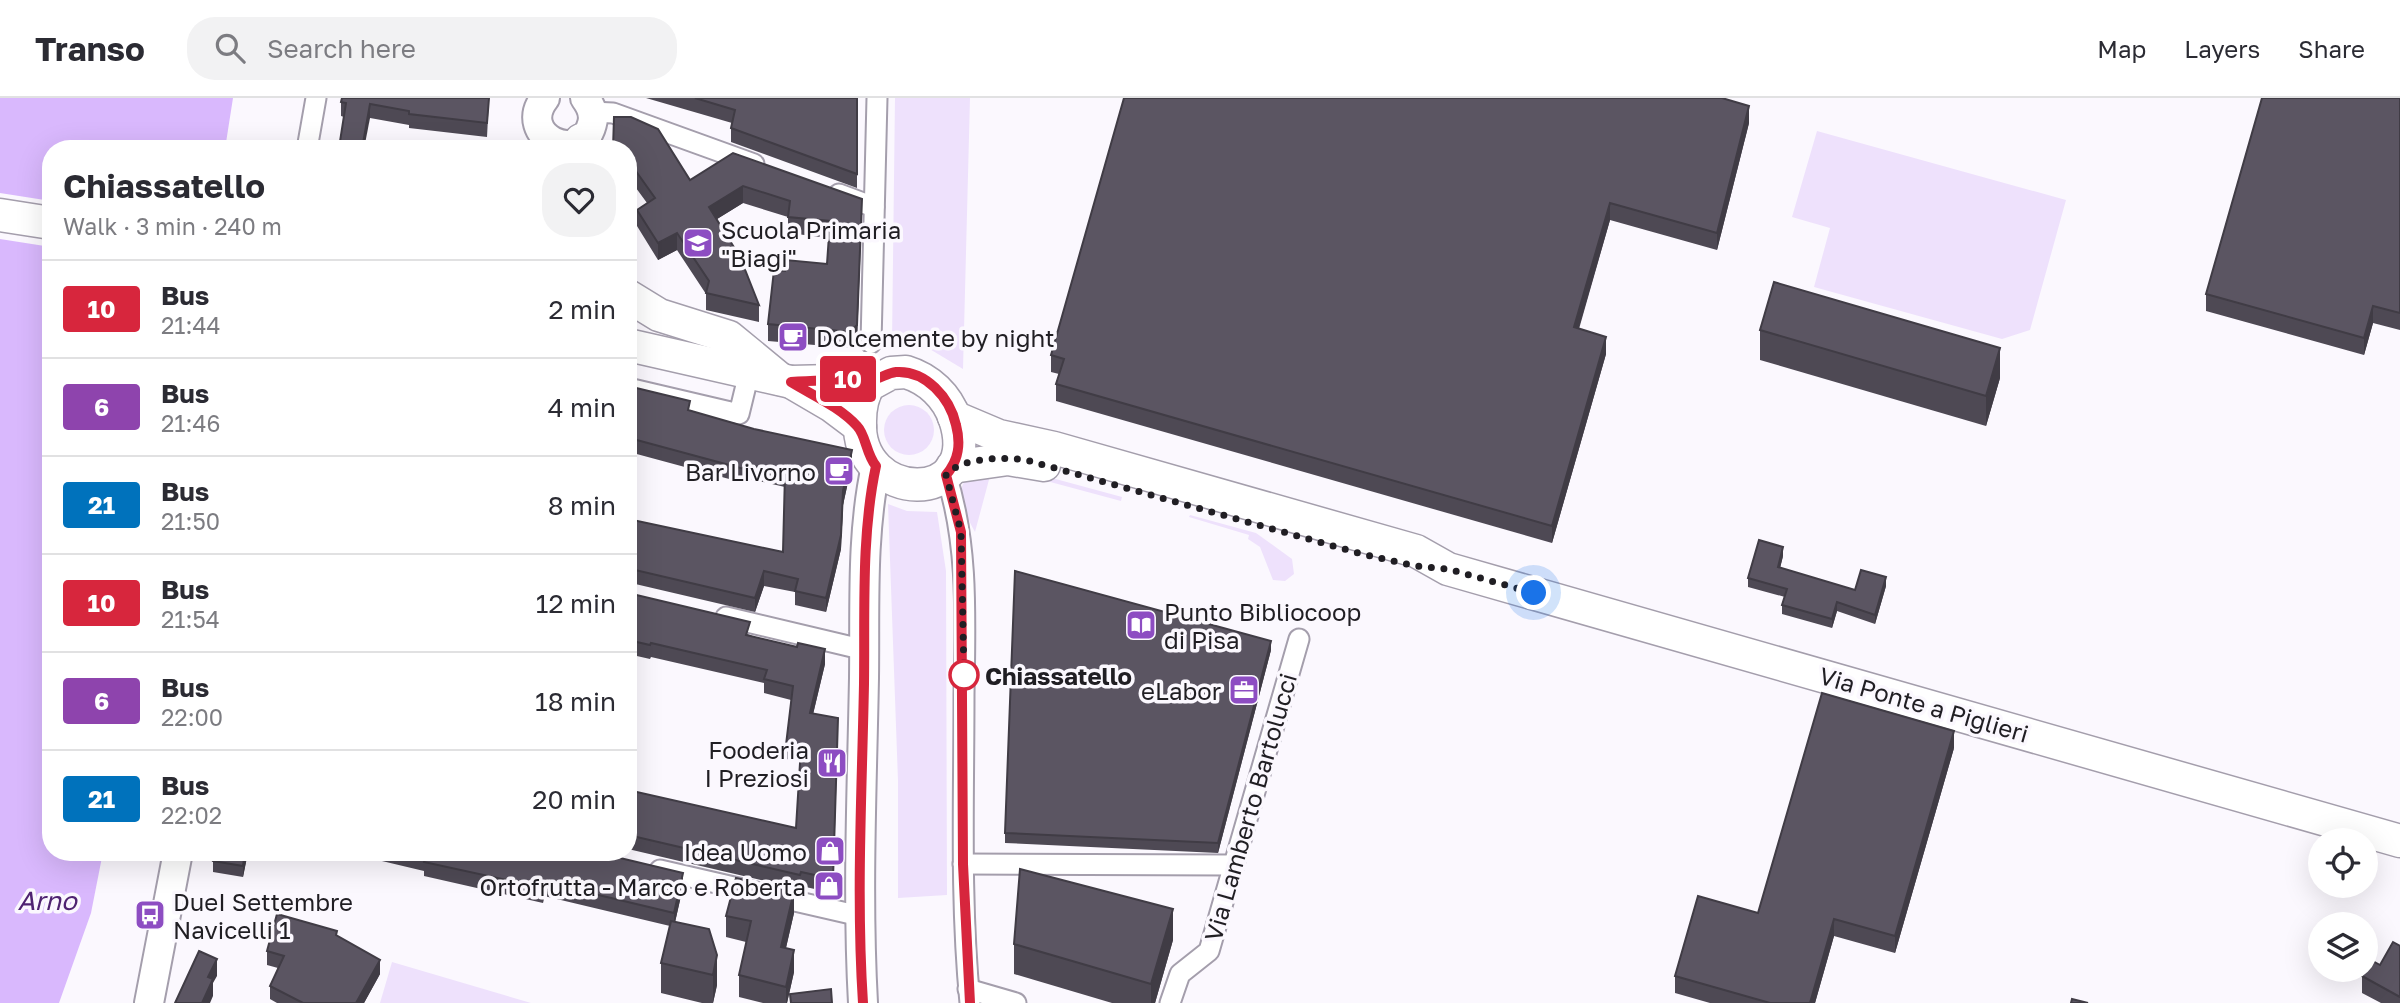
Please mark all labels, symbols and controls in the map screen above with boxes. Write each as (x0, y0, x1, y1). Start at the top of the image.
search box (187, 17, 677, 80)
text: Transo (35, 29, 145, 68)
icon: search (211, 29, 249, 67)
text: Search here (267, 33, 416, 64)
text: Map (2097, 34, 2146, 63)
text: Layers (2184, 34, 2260, 63)
text: Share (2298, 34, 2365, 63)
button: heart (542, 163, 616, 237)
text: Chiassatello (63, 166, 265, 205)
text: Walk · 3 min · 240 m (63, 212, 282, 240)
place label: Scuola Primaria "Biagi" (721, 215, 901, 272)
school or university icon: Scuola Primaria "Biagi" (681, 226, 715, 260)
text: Bus (161, 280, 209, 311)
text: 10 (88, 294, 115, 323)
text: 2 min (548, 294, 616, 325)
text: 21:44 (161, 311, 220, 339)
cafe icon: Dolcemente by night (776, 320, 810, 354)
place label: Dolcemente by night (816, 323, 1055, 352)
line badge: 10 (816, 356, 880, 402)
text: 10 (834, 364, 862, 393)
text: Bus (161, 378, 209, 409)
text: 6 (94, 392, 109, 421)
text: 4 min (548, 392, 616, 423)
text: 21:46 (161, 409, 220, 437)
cafe icon: Bar Livorno (822, 454, 856, 488)
place label: Bar Livorno (685, 457, 816, 486)
text: Bus (161, 476, 209, 507)
text: 21 (88, 490, 115, 519)
text: 8 min (548, 490, 616, 521)
text: 21:50 (161, 507, 220, 535)
text: Bus (161, 574, 209, 605)
your location (1516, 575, 1551, 610)
text: 10 (88, 588, 115, 617)
text: 12 min (536, 588, 616, 619)
place label: Punto Bibliocoop di Pisa (1164, 597, 1361, 654)
text: 21:54 (161, 605, 220, 633)
library icon: Punto Bibliocoop di Pisa (1124, 608, 1158, 642)
marker: Chiassatello (949, 660, 979, 690)
street label: Via Ponte a Piglieri (1816, 660, 2032, 748)
place label: Chiassatello (985, 661, 1132, 690)
street label: Via Lamberto Bartolucci (1198, 670, 1302, 944)
text: Bus (161, 672, 209, 703)
office icon: eLabor (1227, 673, 1261, 707)
place label: eLabor (1141, 676, 1221, 705)
text: 6 (94, 686, 109, 715)
text: 18 min (535, 686, 616, 717)
text: 22:00 (161, 703, 223, 731)
place label: Fooderia I Preziosi (704, 735, 809, 792)
restaurant icon: Fooderia I Preziosi (815, 746, 849, 780)
text: Bus (161, 770, 209, 801)
text: 21 (88, 784, 115, 813)
text: 20 min (532, 784, 616, 815)
text: 22:02 (161, 801, 222, 829)
map controls (2308, 828, 2378, 982)
button: locate (2308, 828, 2378, 898)
shop icon: Idea Uomo (813, 834, 847, 868)
place label: Idea Uomo (684, 837, 807, 866)
shop icon: Ortofrutta - Marco e Roberta (812, 869, 846, 903)
place label: Ortofrutta - Marco e Roberta (479, 872, 806, 901)
water label: Arno (17, 885, 78, 916)
place label: DueI Settembre Navicelli 1 (173, 887, 353, 944)
bus stop icon: DueI Settembre Navicelli 1 (133, 898, 167, 932)
button: layers (2308, 912, 2378, 982)

